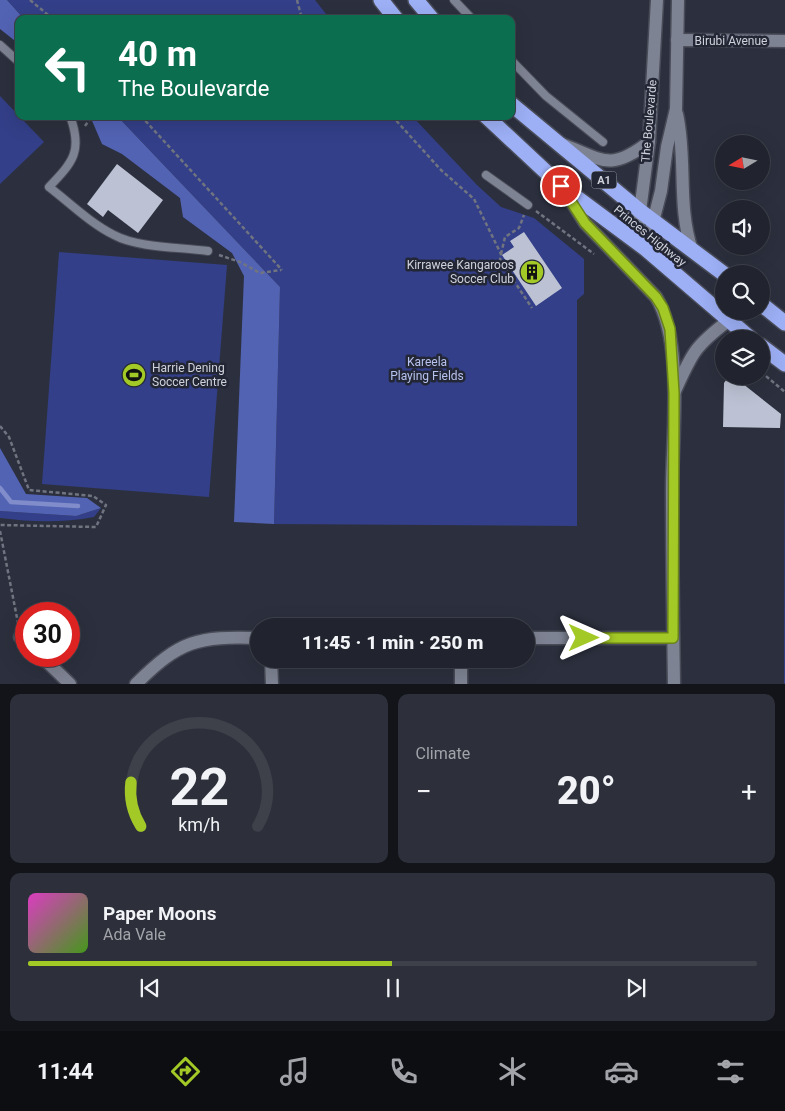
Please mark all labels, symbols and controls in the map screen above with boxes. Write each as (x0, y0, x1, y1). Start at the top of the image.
text: 40 m (118, 34, 197, 75)
street label: Birubi Avenue (695, 34, 767, 48)
icon: left (35, 35, 100, 100)
text: The Boulevarde (118, 76, 269, 101)
street label: The Boulevarde (638, 79, 660, 163)
north arrow (715, 135, 770, 190)
map controls (715, 135, 770, 385)
pin (540, 165, 582, 207)
icon: arrive (547, 172, 575, 200)
road number: A1 (592, 172, 616, 188)
button: sound (715, 200, 770, 255)
street label: Princes Highway (611, 203, 689, 270)
place label: Kirrawee Kangaroos Soccer Club (407, 258, 514, 286)
building icon: Kirrawee Kangaroos Soccer Club (519, 259, 545, 285)
button: search (715, 265, 770, 320)
button: layers (715, 330, 770, 385)
park label: Kareela Playing Fields (390, 355, 464, 383)
place label: Harrie Dening Soccer Centre (152, 361, 227, 389)
sports icon: Harrie Dening Soccer Centre (121, 362, 147, 388)
speed limit sign: 30 (15, 602, 80, 667)
position arrow (557, 611, 609, 663)
text: 11:45 · 1 min · 250 m (301, 631, 484, 654)
text: Climate (416, 744, 470, 763)
text: 22 (169, 757, 229, 818)
text: 20° (557, 769, 616, 813)
text: − (416, 775, 432, 808)
text: + (741, 775, 757, 808)
text: km/h (178, 814, 220, 835)
text: Paper Moons (103, 902, 216, 925)
text: Ada Vale (103, 925, 166, 944)
icon: previous (136, 974, 164, 1002)
icon: pause (379, 974, 407, 1002)
icon: next (622, 974, 650, 1002)
icon: directions (168, 1054, 203, 1089)
icon: music (277, 1054, 312, 1089)
icon: phone (386, 1054, 421, 1089)
icon: climate (495, 1054, 530, 1089)
icon: car (604, 1054, 639, 1089)
icon: filters (713, 1054, 748, 1089)
text: 11:44 (37, 1059, 94, 1084)

